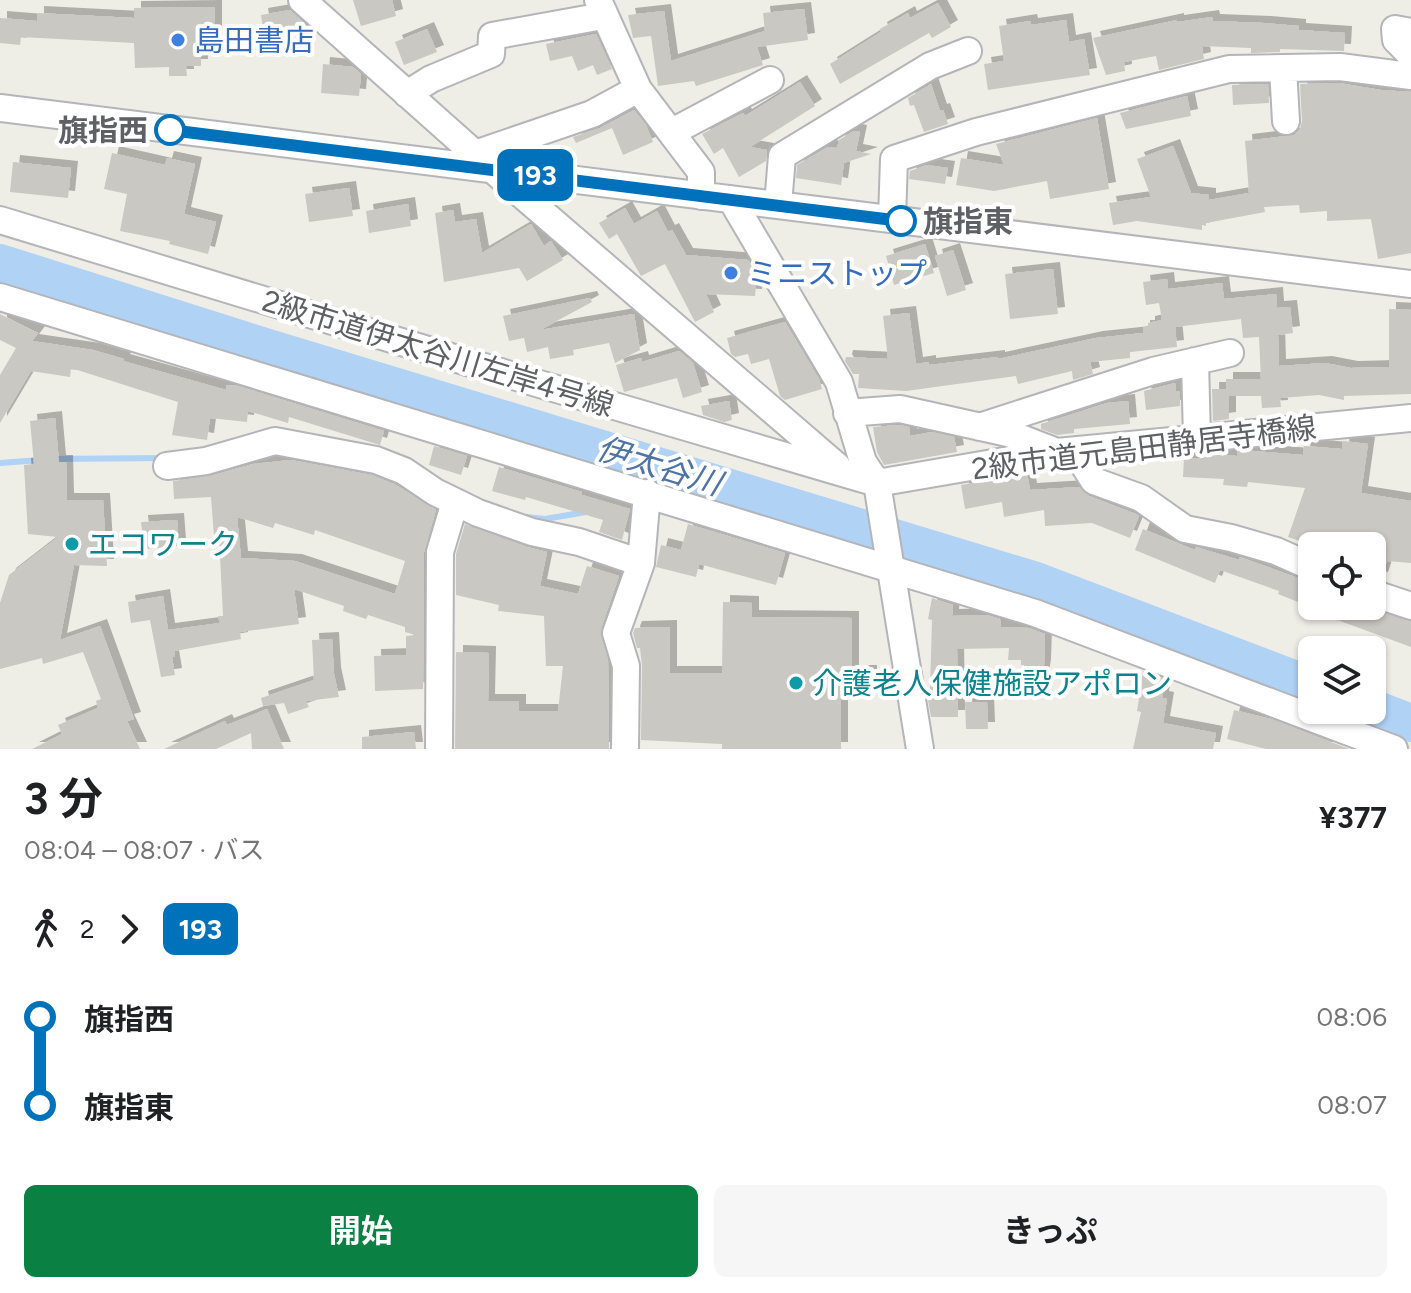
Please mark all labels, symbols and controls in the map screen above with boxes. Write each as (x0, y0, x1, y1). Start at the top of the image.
place label: 島田書店 (194, 22, 314, 59)
marker: 島田書店 (169, 31, 187, 49)
place label: 旗指西 (58, 112, 148, 149)
marker: 旗指西 (155, 115, 185, 145)
line badge: 193 (489, 149, 581, 201)
text: 193 (513, 158, 557, 192)
place label: 旗指東 (923, 203, 1013, 240)
marker: 旗指東 (886, 206, 916, 236)
place label: ミニストップ (747, 255, 927, 292)
marker: ミニストップ (722, 264, 740, 282)
street label: 2級市道伊太谷川左岸4号線 (258, 282, 618, 424)
street label: 2級市道元島田静居寺橋線 (970, 409, 1318, 487)
water label: 伊太谷川 (592, 429, 729, 504)
place label: エコワーク (88, 526, 238, 563)
map controls (1298, 532, 1386, 724)
button: locate (1298, 532, 1386, 620)
marker: エコワーク (63, 535, 81, 553)
button: layers (1298, 636, 1386, 724)
place label: 介護老人保健施設アポロン (812, 665, 1172, 702)
marker: 介護老人保健施設アポロン (787, 674, 805, 692)
text: 3 分 (24, 772, 103, 825)
text: ¥377 (1319, 799, 1387, 836)
text: 08:04 – 08:07 · バス (24, 834, 264, 866)
icon: walk (24, 907, 68, 951)
icon: forward (107, 907, 151, 951)
text: 193 (179, 912, 222, 946)
text: 2 (80, 913, 95, 945)
text: 旗指西 (84, 1001, 174, 1038)
text: 08:06 (1316, 1001, 1387, 1033)
text: 旗指東 (84, 1089, 174, 1126)
text: 08:07 (1317, 1089, 1387, 1121)
button: 開始 (24, 1185, 698, 1277)
button: きっぷ (714, 1185, 1387, 1277)

